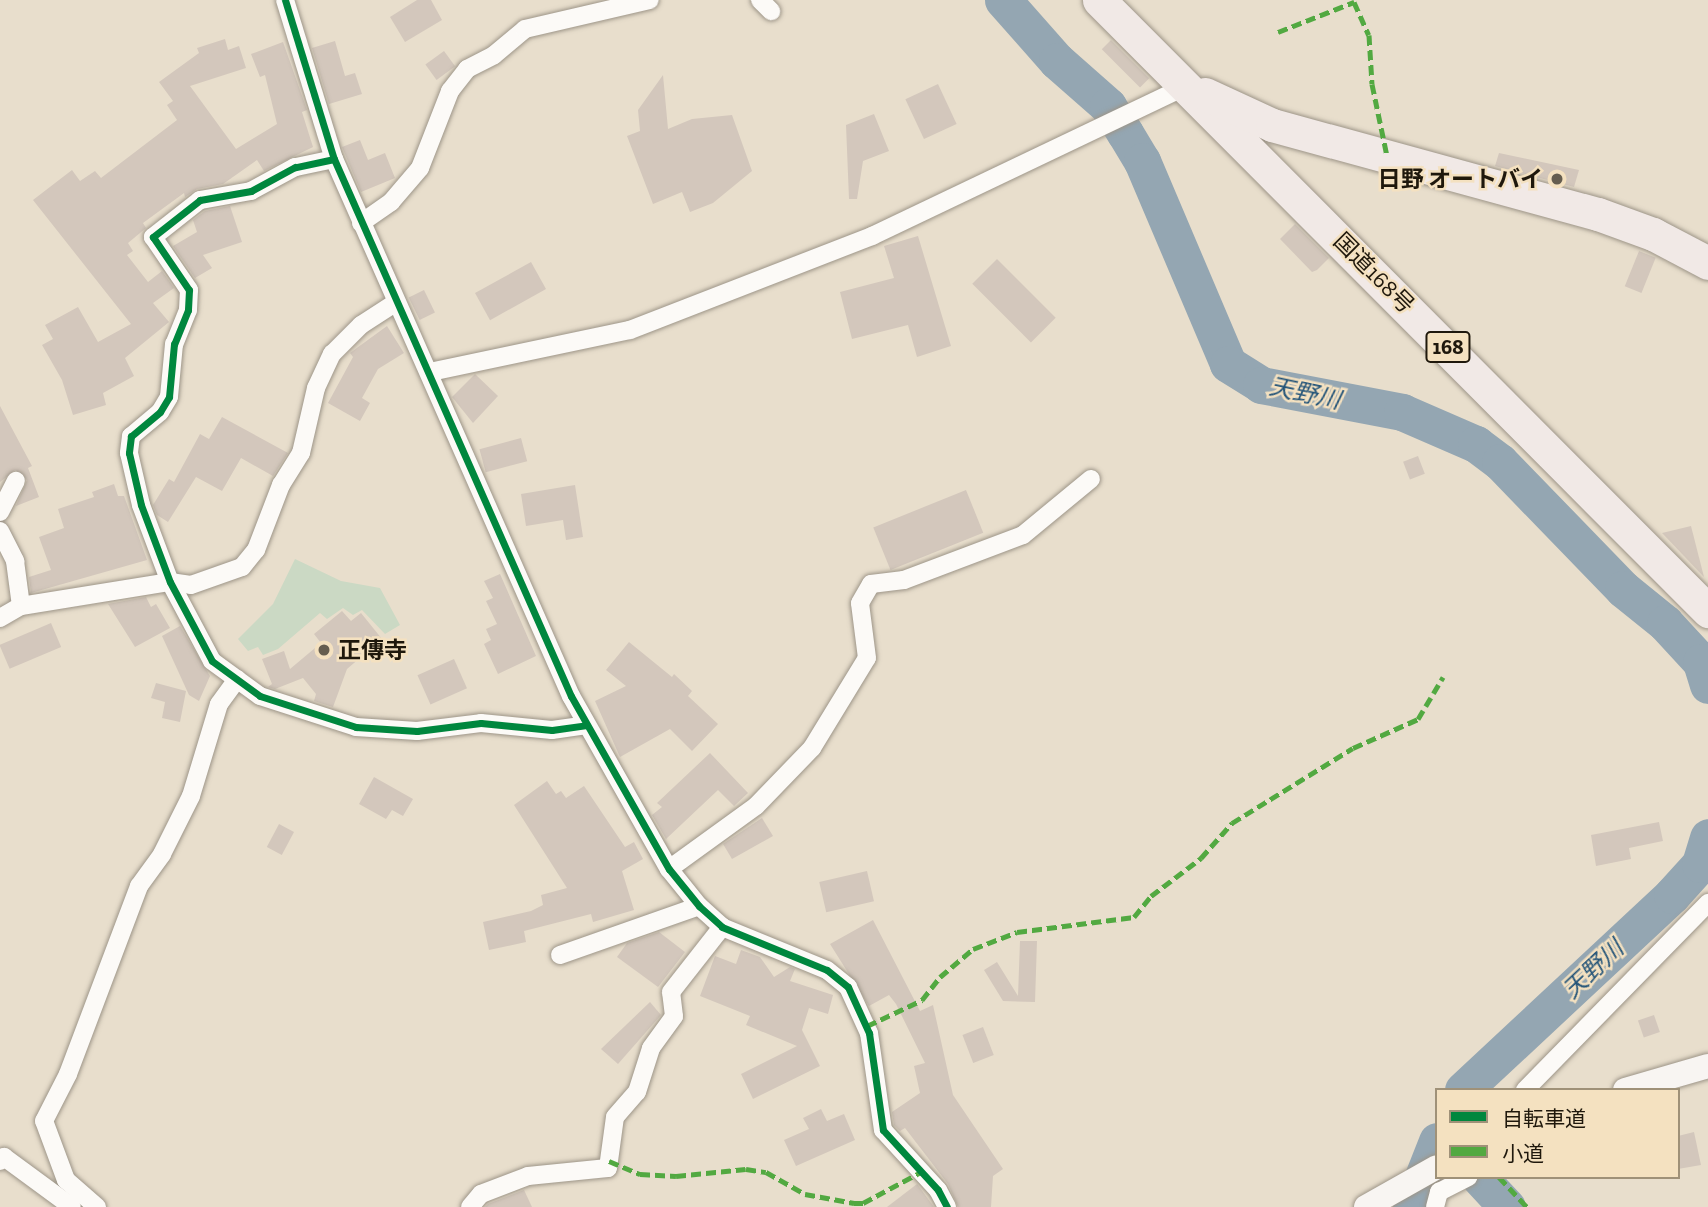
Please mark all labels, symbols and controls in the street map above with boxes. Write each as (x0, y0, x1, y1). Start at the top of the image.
place label: 日野 オートバイ (1378, 165, 1543, 193)
marker: 日野 オートバイ (1549, 171, 1565, 187)
street label: 国道168号 (1328, 227, 1420, 319)
road number: 168 (1425, 330, 1471, 364)
water label: 天野川 (1267, 371, 1343, 415)
place label: 正傳寺 (338, 636, 407, 664)
marker: 正傳寺 (316, 642, 332, 658)
water label: 天野川 (1557, 934, 1629, 1004)
legend (1435, 1088, 1680, 1179)
text: 自転車道 (1502, 1106, 1586, 1131)
text: 小道 (1502, 1141, 1544, 1166)

